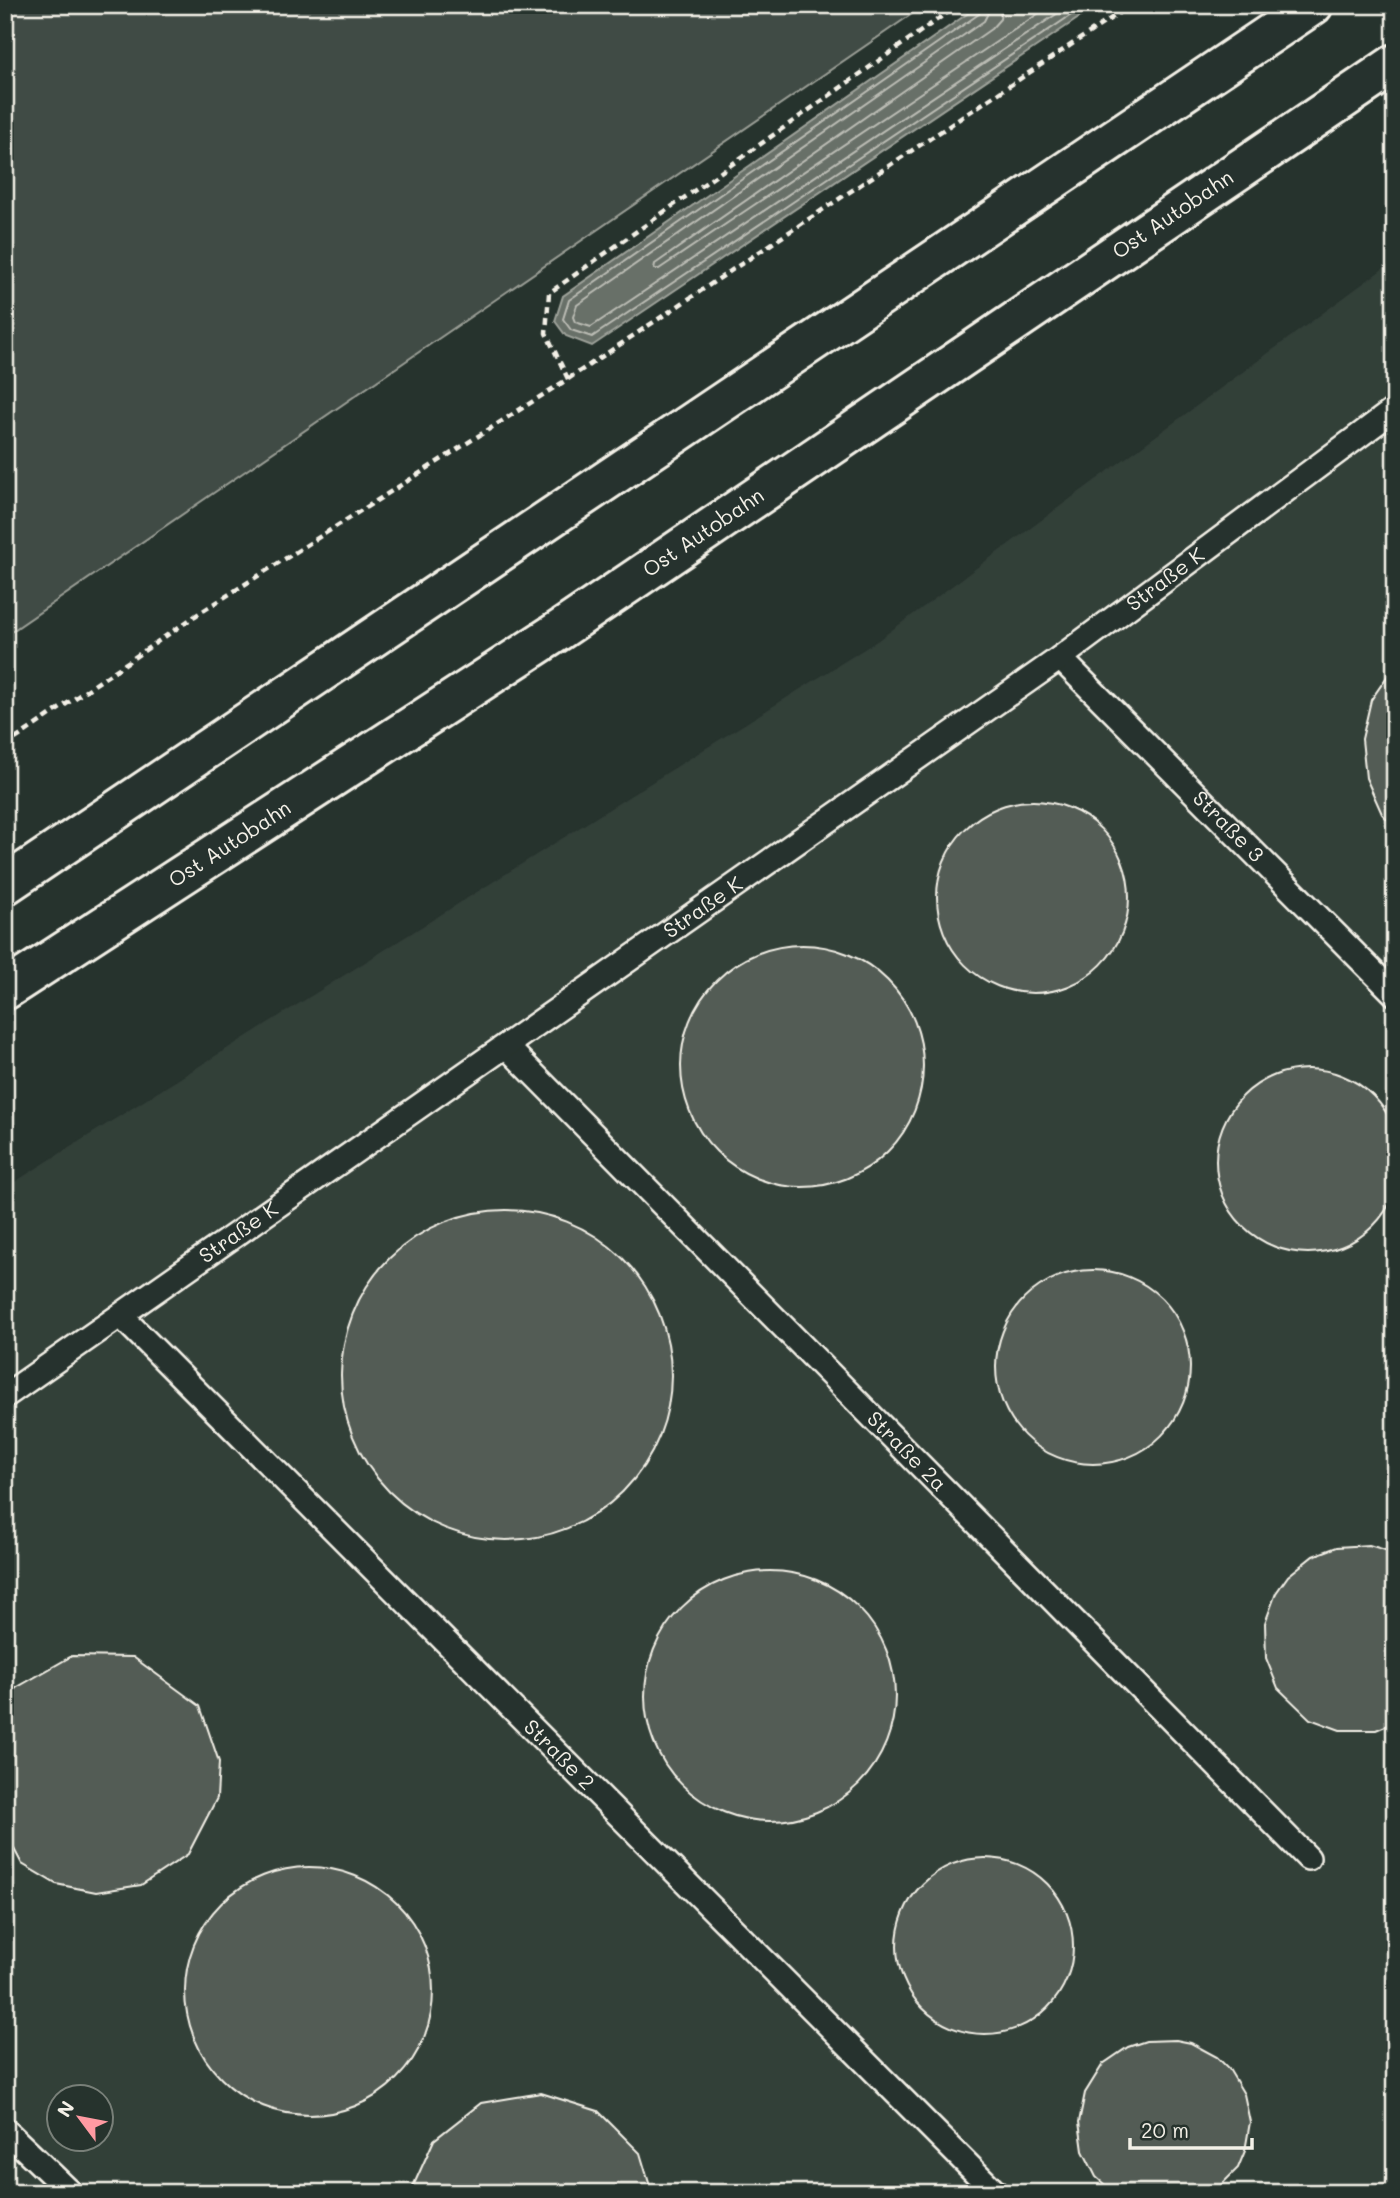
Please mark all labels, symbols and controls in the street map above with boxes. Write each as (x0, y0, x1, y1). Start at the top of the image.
street label: Ost Autobahn (1106, 163, 1238, 264)
street label: Ost Autobahn (637, 481, 769, 582)
street label: Straße K (1120, 540, 1209, 616)
street label: Straße 3 (1188, 784, 1270, 867)
street label: Ost Autobahn (163, 793, 295, 892)
street label: Straße K (657, 869, 747, 943)
street label: Straße K (193, 1194, 283, 1268)
street label: Straße 2a (862, 1405, 953, 1496)
street label: Straße 2 (519, 1713, 601, 1795)
north arrow (46, 2082, 116, 2152)
text: N (51, 2096, 80, 2121)
scale bar (1130, 2107, 1253, 2151)
text: 20 m (1141, 2116, 1189, 2143)

